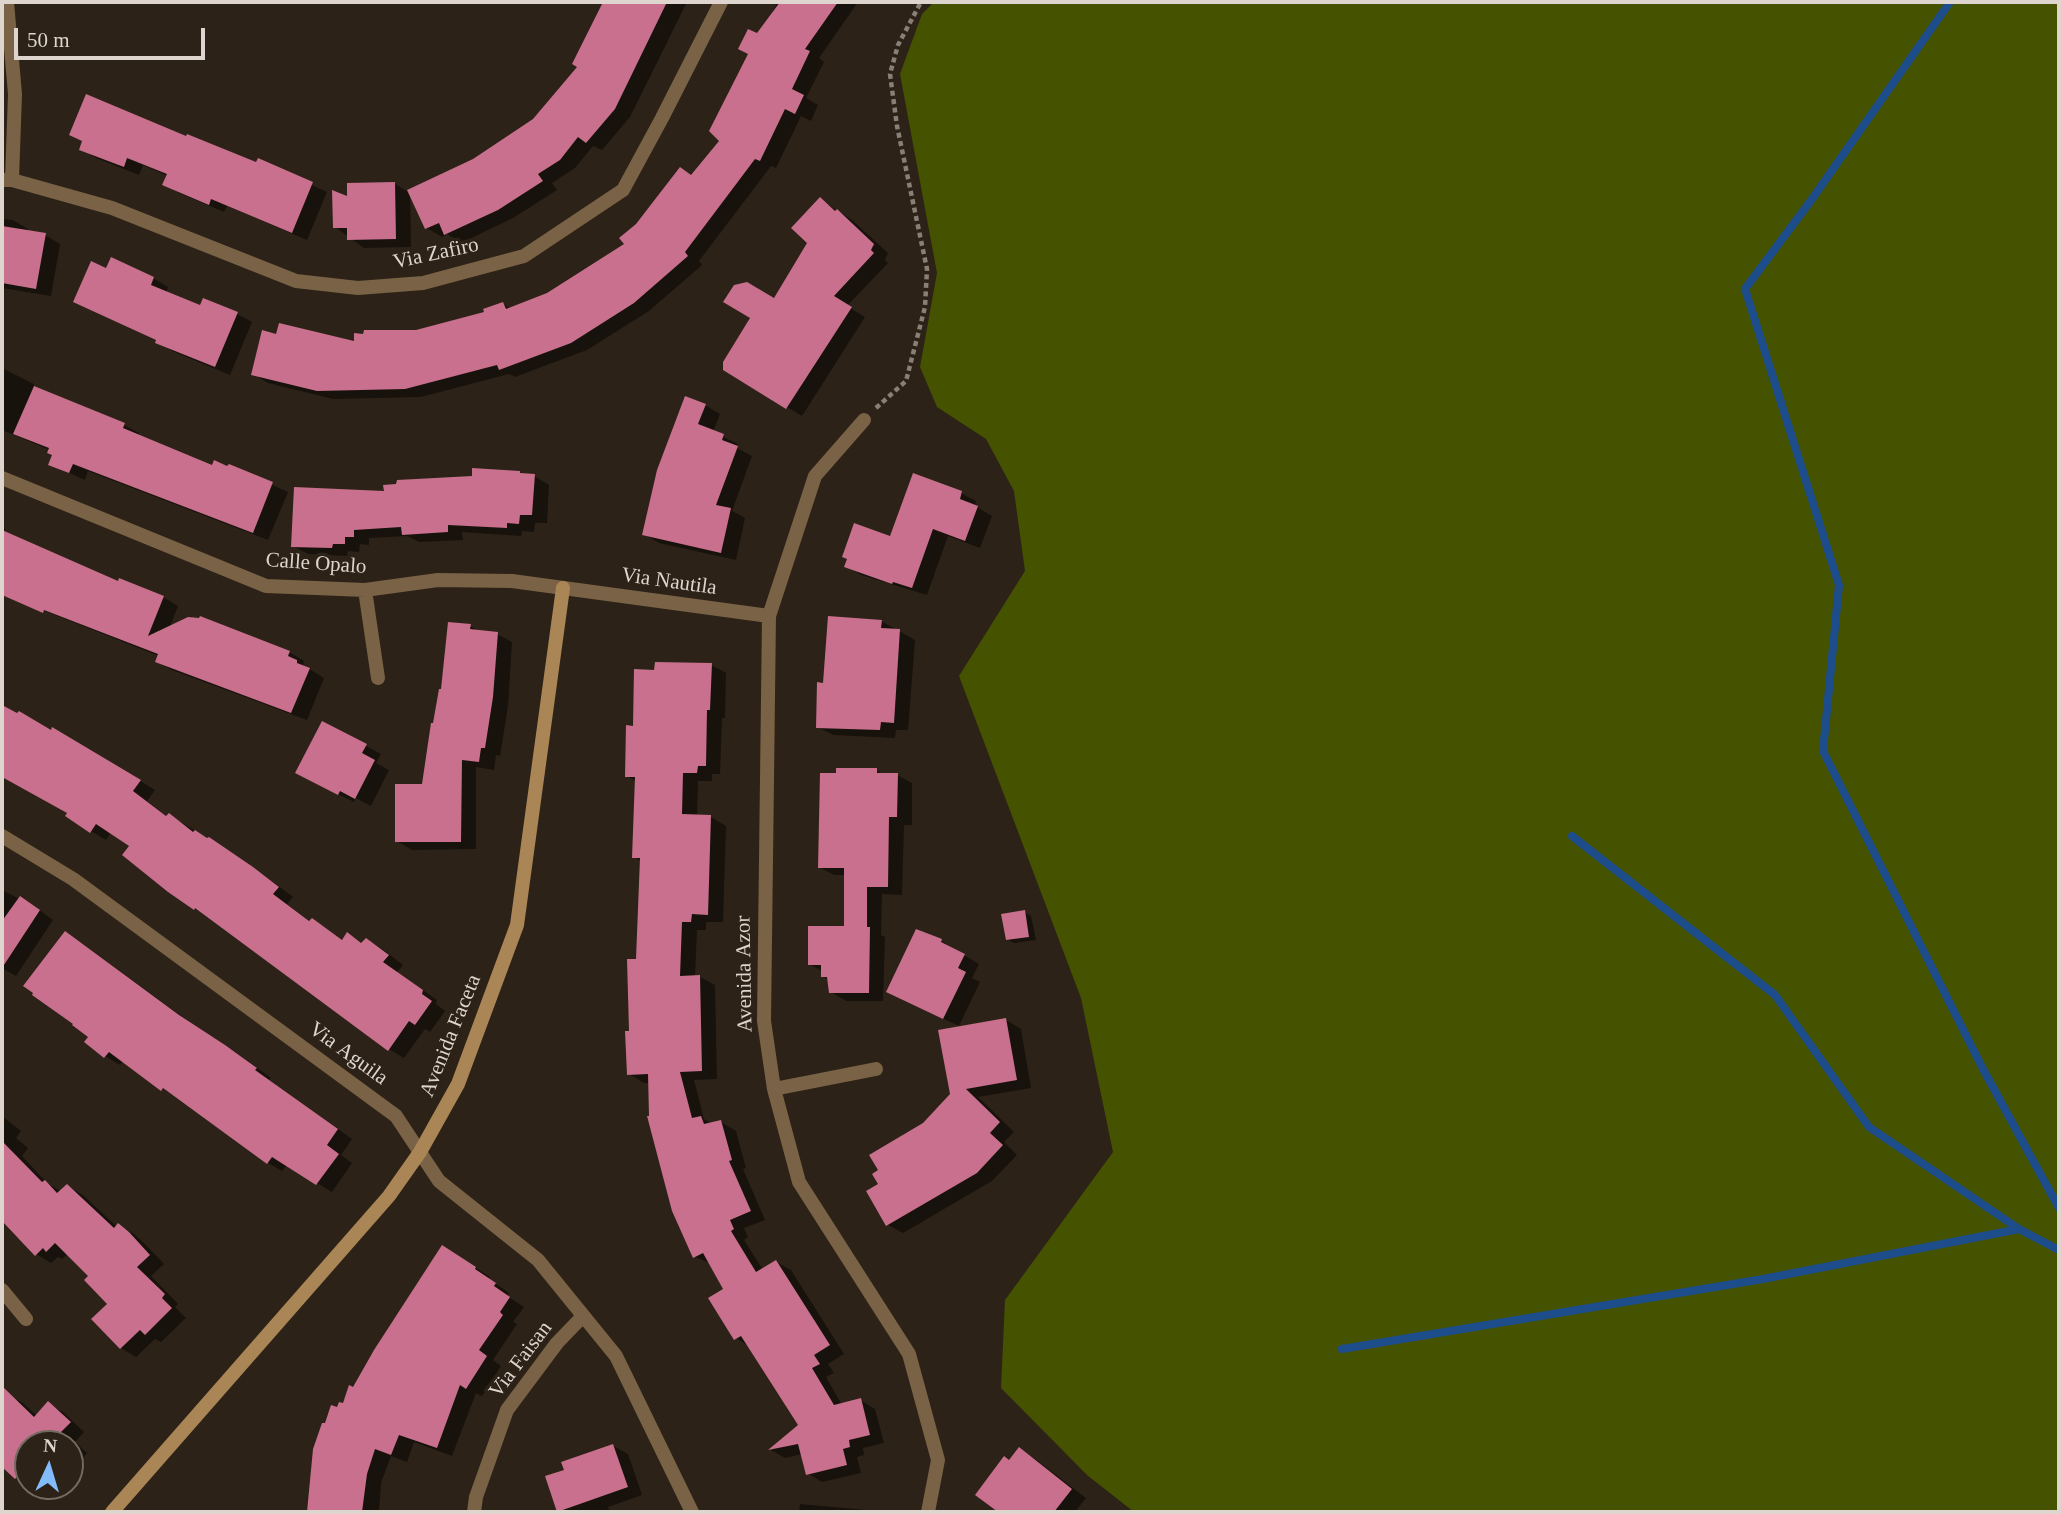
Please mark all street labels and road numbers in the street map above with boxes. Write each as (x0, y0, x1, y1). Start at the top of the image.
street label: Via Zafiro (391, 233, 481, 275)
street label: Calle Opalo (265, 548, 367, 580)
street label: Via Nautila (620, 563, 718, 601)
street label: Avenida Azor (731, 915, 759, 1033)
street label: Avenida Faceta (415, 971, 487, 1101)
street label: Via Aguila (304, 1017, 392, 1091)
street label: Via Faisan (484, 1317, 558, 1403)

